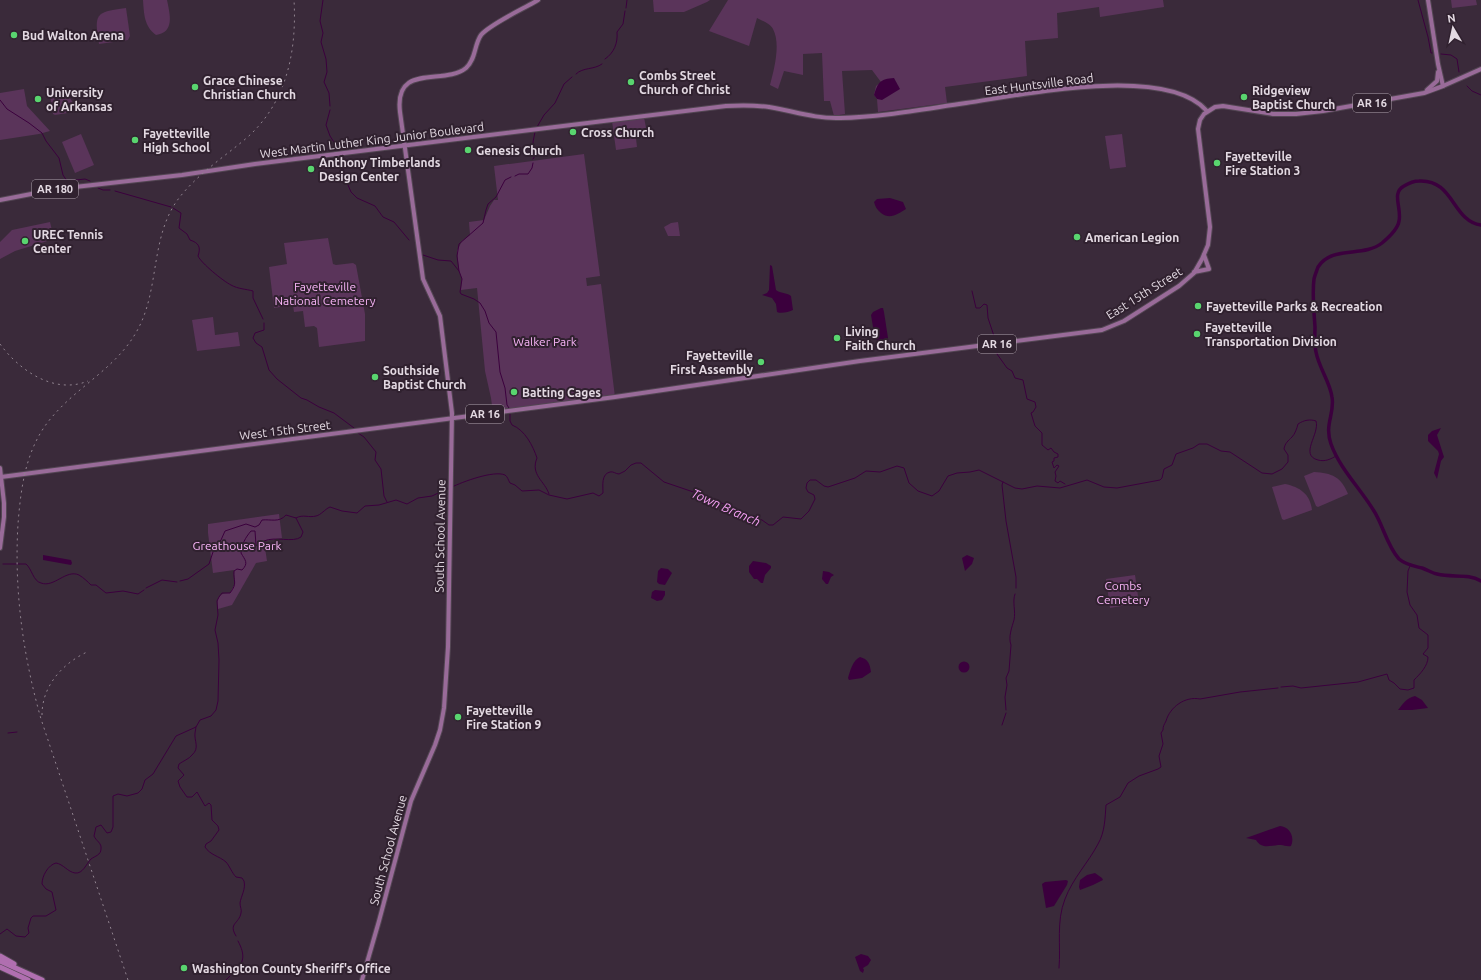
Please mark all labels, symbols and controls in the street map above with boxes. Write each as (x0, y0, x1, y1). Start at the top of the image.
north arrow (1433, 8, 1473, 48)
text: N (1446, 12, 1456, 25)
place label: Bud Walton Arena (22, 29, 124, 42)
marker: Bud Walton Arena (9, 30, 19, 40)
place label: Combs Street Church of Christ (639, 69, 730, 96)
street label: East Huntsville Road (984, 71, 1094, 97)
place label: Grace Chinese Christian Church (203, 74, 296, 101)
marker: Combs Street Church of Christ (626, 77, 636, 87)
marker: Grace Chinese Christian Church (190, 82, 200, 92)
place label: Ridgeview Baptist Church (1252, 84, 1335, 111)
place label: University of Arkansas (46, 86, 113, 113)
marker: Ridgeview Baptist Church (1239, 92, 1249, 102)
marker: University of Arkansas (33, 94, 43, 104)
road number: AR 16 (1353, 94, 1391, 112)
street label: West Martin Luther King Junior Boulevard (259, 120, 485, 160)
place label: Cross Church (581, 126, 654, 139)
place label: Fayetteville High School (143, 127, 210, 154)
marker: Cross Church (568, 127, 578, 137)
marker: Fayetteville High School (130, 135, 140, 145)
place label: Genesis Church (476, 144, 562, 157)
marker: Genesis Church (463, 145, 473, 155)
place label: Fayetteville Fire Station 3 (1225, 150, 1300, 177)
place label: Anthony Timberlands Design Center (319, 156, 441, 183)
marker: Fayetteville Fire Station 3 (1212, 158, 1222, 168)
marker: Anthony Timberlands Design Center (306, 164, 316, 174)
road number: AR 180 (32, 180, 78, 198)
place label: UREC Tennis Center (33, 228, 104, 255)
place label: American Legion (1085, 231, 1179, 244)
marker: American Legion (1072, 232, 1082, 242)
marker: UREC Tennis Center (20, 236, 30, 246)
street label: East 15th Street (1104, 264, 1185, 322)
park label: Fayetteville National Cemetery (274, 280, 376, 307)
place label: Fayetteville Parks & Recreation (1206, 300, 1383, 313)
marker: Fayetteville Parks & Recreation (1193, 301, 1203, 311)
place label: Fayetteville Transportation Division (1205, 321, 1337, 348)
place label: Living Faith Church (845, 325, 916, 352)
marker: Fayetteville Transportation Division (1192, 329, 1202, 339)
marker: Living Faith Church (832, 333, 842, 343)
park label: Walker Park (513, 335, 577, 348)
road number: AR 16 (978, 335, 1016, 353)
place label: Fayetteville First Assembly (670, 349, 754, 376)
marker: Fayetteville First Assembly (756, 357, 766, 367)
place label: Southside Baptist Church (383, 364, 466, 391)
marker: Southside Baptist Church (370, 372, 380, 382)
place label: Batting Cages (522, 386, 601, 399)
marker: Batting Cages (509, 387, 519, 397)
road number: AR 16 (466, 405, 504, 423)
street label: West 15th Street (239, 418, 332, 442)
street label: South School Avenue (433, 479, 447, 593)
water label: Town Branch (689, 486, 763, 528)
park label: Greathouse Park (192, 539, 282, 552)
park label: Combs Cemetery (1097, 579, 1150, 606)
place label: Fayetteville Fire Station 9 (466, 704, 542, 731)
marker: Fayetteville Fire Station 9 (453, 712, 463, 722)
street label: South School Avenue (367, 793, 409, 907)
place label: Washington County Sheriff's Office (192, 962, 391, 975)
marker: Washington County Sheriff's Office (179, 963, 189, 973)

